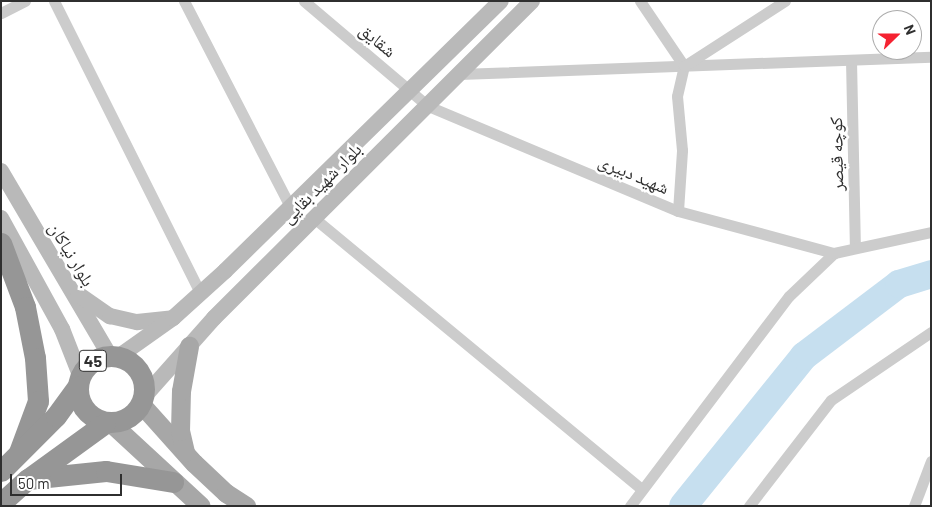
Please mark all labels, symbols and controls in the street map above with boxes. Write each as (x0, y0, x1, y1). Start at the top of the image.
north arrow (872, 10, 922, 60)
street label: شقایق (355, 19, 401, 61)
text: N (901, 22, 920, 37)
street label: کوچه قیصر (825, 117, 847, 191)
street label: بلوار شهید بقایی (276, 138, 366, 228)
street label: شهید دبیری (595, 149, 673, 199)
street label: بلوار نیاکان (44, 218, 100, 290)
road number: 45 (78, 348, 108, 374)
scale bar (12, 464, 125, 496)
text: 50 m (18, 474, 50, 492)

